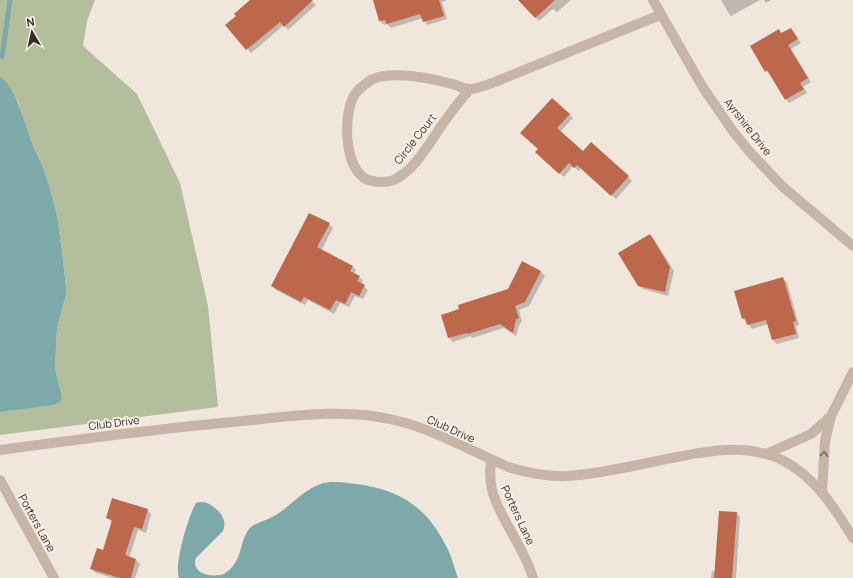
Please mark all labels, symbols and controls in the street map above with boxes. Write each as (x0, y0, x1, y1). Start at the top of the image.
north arrow (12, 12, 52, 52)
text: N (25, 14, 36, 30)
street label: Ayrshire Drive (721, 95, 776, 159)
street label: Circle Court (390, 110, 439, 167)
street label: Club Drive (425, 411, 478, 446)
street label: Club Drive (88, 412, 141, 433)
one-way arrow (819, 451, 828, 457)
street label: Porters Lane (498, 483, 539, 548)
street label: Porters Lane (15, 491, 60, 555)

